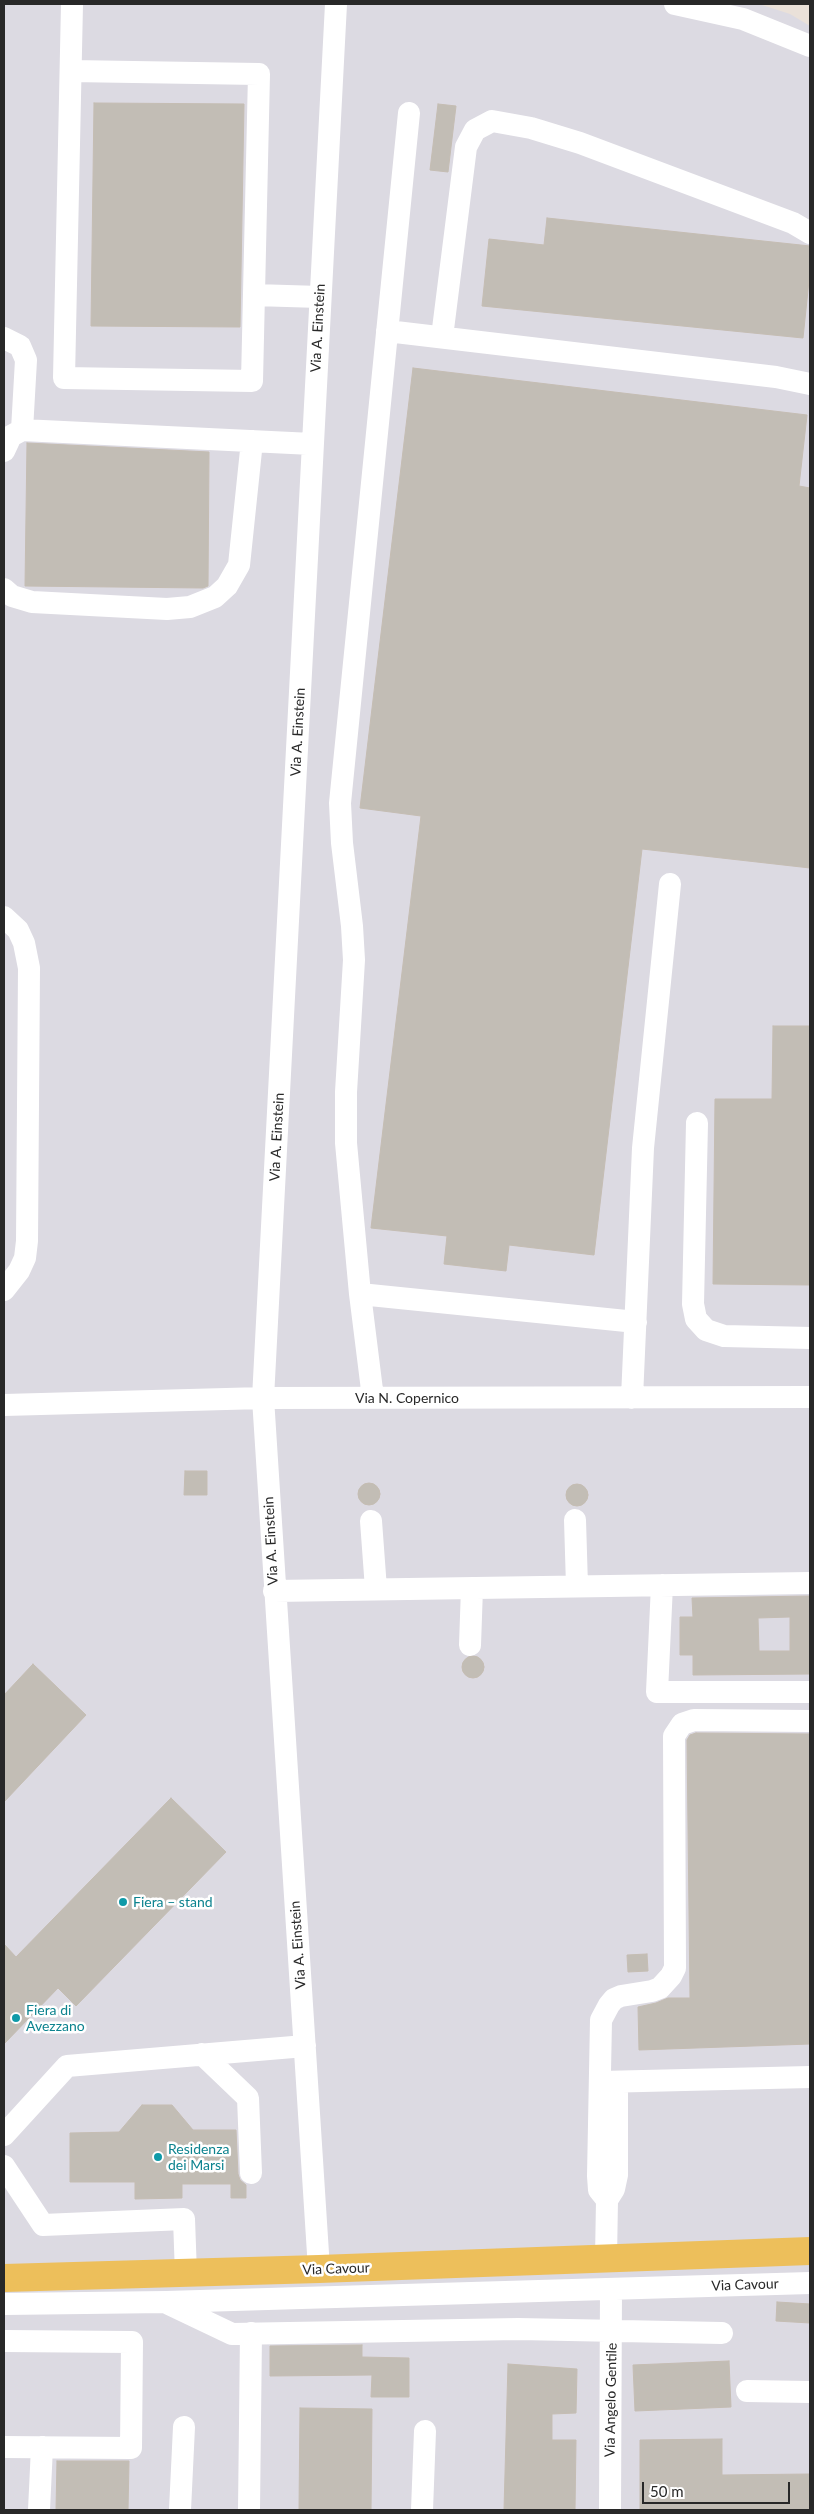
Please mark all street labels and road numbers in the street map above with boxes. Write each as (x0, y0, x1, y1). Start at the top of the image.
street label: Via A. Einstein (307, 283, 329, 373)
street label: Via A. Einstein (287, 687, 309, 777)
street label: Via A. Einstein (266, 1092, 288, 1182)
street label: Via N. Copernico (355, 1390, 459, 1406)
street label: Via A. Einstein (260, 1496, 282, 1586)
street label: Via A. Einstein (287, 1900, 309, 1990)
street label: Via Cavour (302, 2259, 370, 2279)
street label: Via Cavour (711, 2275, 779, 2295)
street label: Via Angelo Gentile (602, 2343, 620, 2457)

